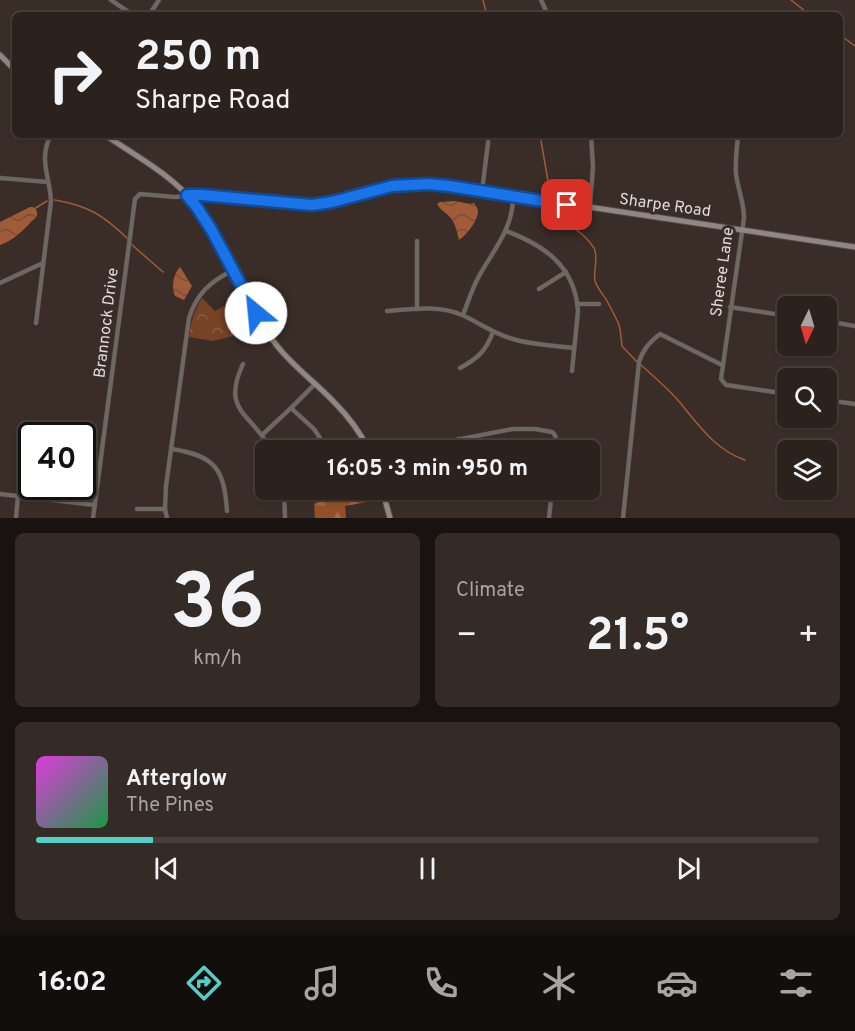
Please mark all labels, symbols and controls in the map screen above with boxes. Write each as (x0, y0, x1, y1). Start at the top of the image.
text: 250 m (135, 32, 261, 85)
icon: right (36, 36, 114, 114)
text: Sharpe Road (135, 84, 291, 118)
pin (541, 179, 592, 230)
icon: arrive (550, 188, 583, 221)
street label: Sharpe Road (618, 190, 712, 222)
street label: Sheree Lane (707, 226, 739, 318)
street label: Brannock Drive (90, 267, 124, 379)
position arrow (224, 281, 288, 345)
north arrow (777, 296, 837, 356)
map controls (777, 296, 837, 500)
button: search (777, 368, 837, 428)
speed limit sign: 40 (18, 422, 96, 500)
button: layers (777, 440, 837, 500)
text: 16:05 · 3 min · 950 m (327, 456, 528, 483)
text: 36 (170, 557, 265, 656)
text: Climate (456, 578, 525, 604)
text: 21.5° (586, 609, 689, 666)
text: − (456, 616, 477, 658)
text: + (798, 616, 819, 658)
text: km/h (193, 646, 242, 672)
text: Afterglow (126, 766, 227, 793)
text: The Pines (126, 793, 214, 819)
icon: previous (150, 852, 183, 885)
icon: pause (411, 852, 444, 885)
icon: next (672, 852, 705, 885)
icon: directions (183, 962, 225, 1004)
icon: music (301, 962, 343, 1004)
icon: phone (420, 962, 462, 1004)
icon: climate (538, 962, 580, 1004)
icon: car (656, 962, 698, 1004)
icon: filters (775, 962, 817, 1004)
text: 16:02 (38, 966, 106, 1000)

